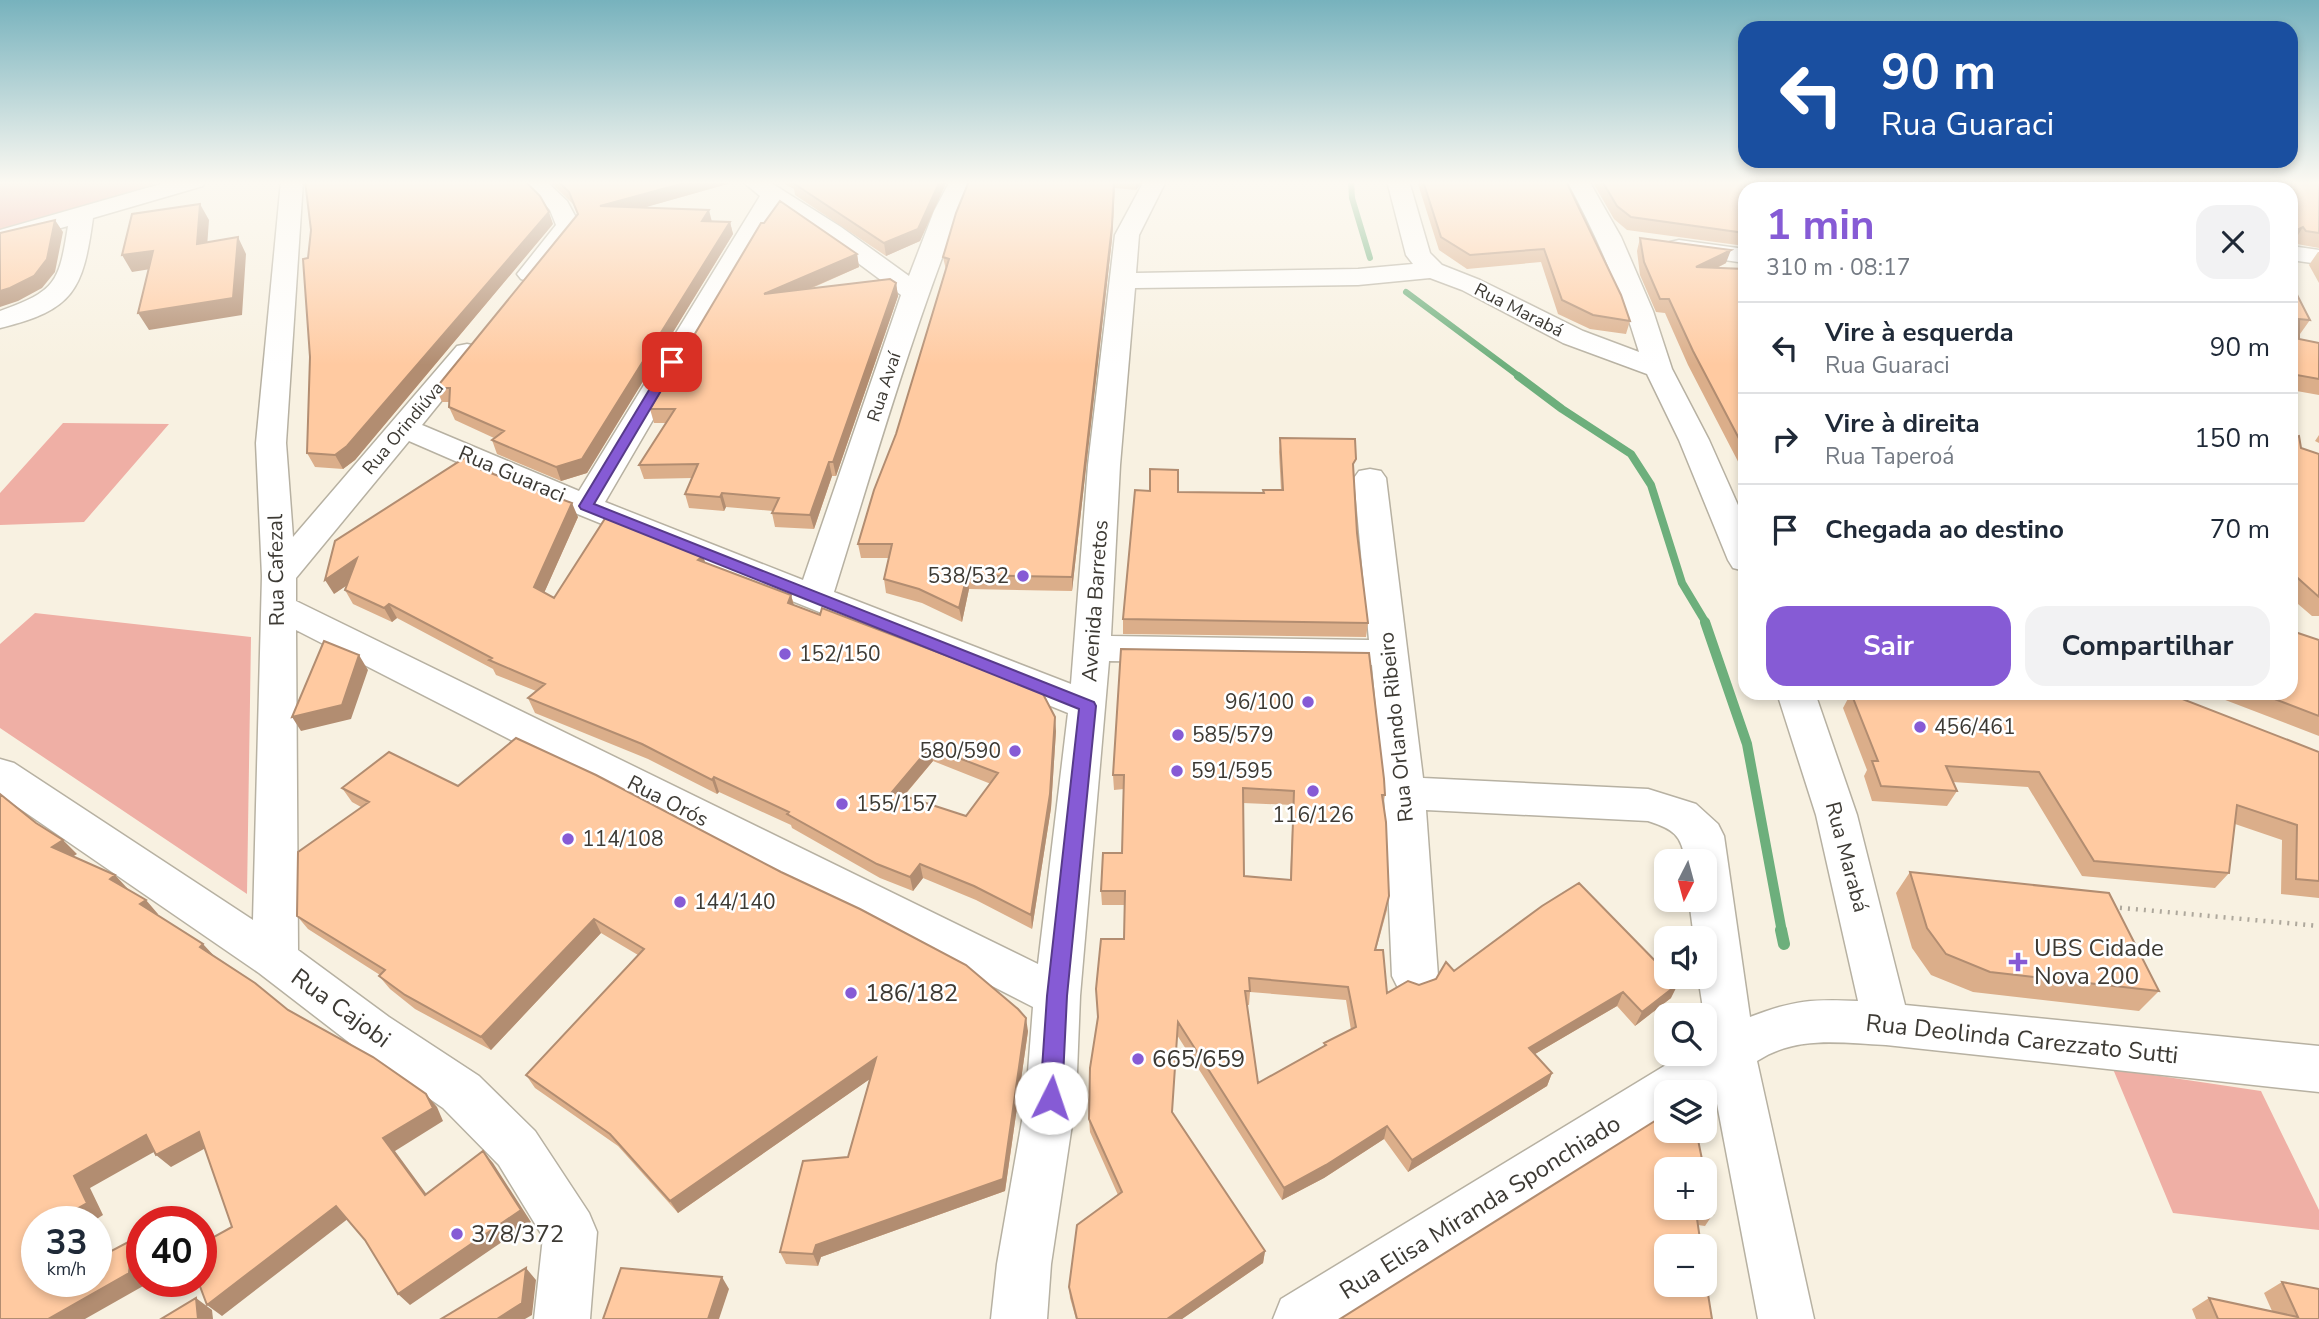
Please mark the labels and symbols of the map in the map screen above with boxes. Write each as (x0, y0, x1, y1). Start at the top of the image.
street label: Rua Marabá (1470, 277, 1568, 343)
pin (642, 332, 702, 392)
street label: Rua Avaí (861, 348, 907, 425)
street label: Rua Orindiúva (357, 376, 449, 480)
street label: Rua Guaraci (454, 439, 570, 509)
street label: Rua Cafezal (261, 513, 291, 626)
street label: Avenida Barretos (1075, 519, 1115, 683)
place label: 538/532 (927, 562, 1009, 590)
marker: 538/532 (1015, 568, 1031, 584)
street label: Rua Orlando Ribeiro (1372, 631, 1420, 823)
place label: 152/150 (799, 640, 881, 668)
marker: 152/150 (777, 646, 793, 662)
place label: 96/100 (1225, 688, 1294, 716)
marker: 96/100 (1300, 694, 1316, 710)
place label: 456/461 (1934, 713, 2016, 741)
marker: 456/461 (1912, 719, 1928, 735)
place label: 585/579 (1192, 721, 1274, 749)
marker: 585/579 (1170, 727, 1186, 743)
place label: 580/590 (919, 737, 1001, 765)
marker: 580/590 (1007, 743, 1023, 759)
place label: 591/595 (1191, 757, 1273, 785)
marker: 591/595 (1169, 763, 1185, 779)
street label: Rua Orós (623, 769, 713, 833)
marker: 116/126 (1305, 783, 1321, 799)
place label: 155/157 (856, 790, 938, 818)
marker: 155/157 (834, 796, 850, 812)
street label: Rua Marabá (1819, 799, 1875, 915)
place label: 116/126 (1272, 801, 1354, 829)
place label: 114/108 (582, 825, 664, 853)
marker: 114/108 (560, 831, 576, 847)
north arrow (1654, 849, 1717, 912)
place label: 144/140 (694, 888, 776, 916)
marker: 144/140 (672, 894, 688, 910)
place label: UBS Cidade Nova 200 (2034, 932, 2164, 992)
marker: UBS Cidade Nova 200 (2008, 952, 2028, 972)
street label: Rua Cajobi (285, 961, 397, 1055)
place label: 186/182 (865, 977, 958, 1009)
marker: 186/182 (843, 985, 859, 1001)
street label: Rua Deolinda Carezzato Sutti (1864, 1007, 2180, 1071)
place label: 665/659 (1152, 1043, 1245, 1075)
marker: 665/659 (1130, 1051, 1146, 1067)
position arrow (1014, 1061, 1088, 1135)
street label: Rua Elisa Miranda Sponchiado (1334, 1107, 1626, 1307)
speed limit sign: 40 (126, 1206, 217, 1297)
place label: 378/372 (471, 1218, 564, 1250)
marker: 378/372 (449, 1226, 465, 1242)

